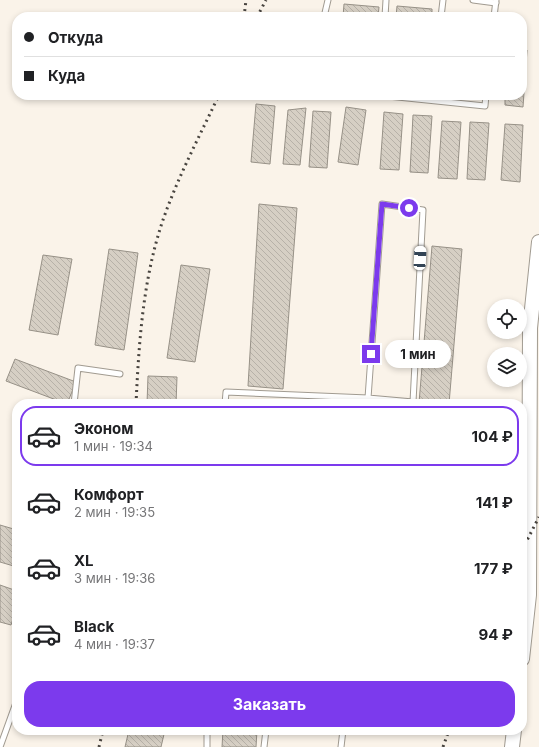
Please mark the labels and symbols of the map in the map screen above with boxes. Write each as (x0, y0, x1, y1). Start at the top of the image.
route start (400, 199, 418, 217)
car (413, 246, 427, 270)
callout: 1 мин (385, 340, 451, 368)
route end (362, 345, 380, 363)

